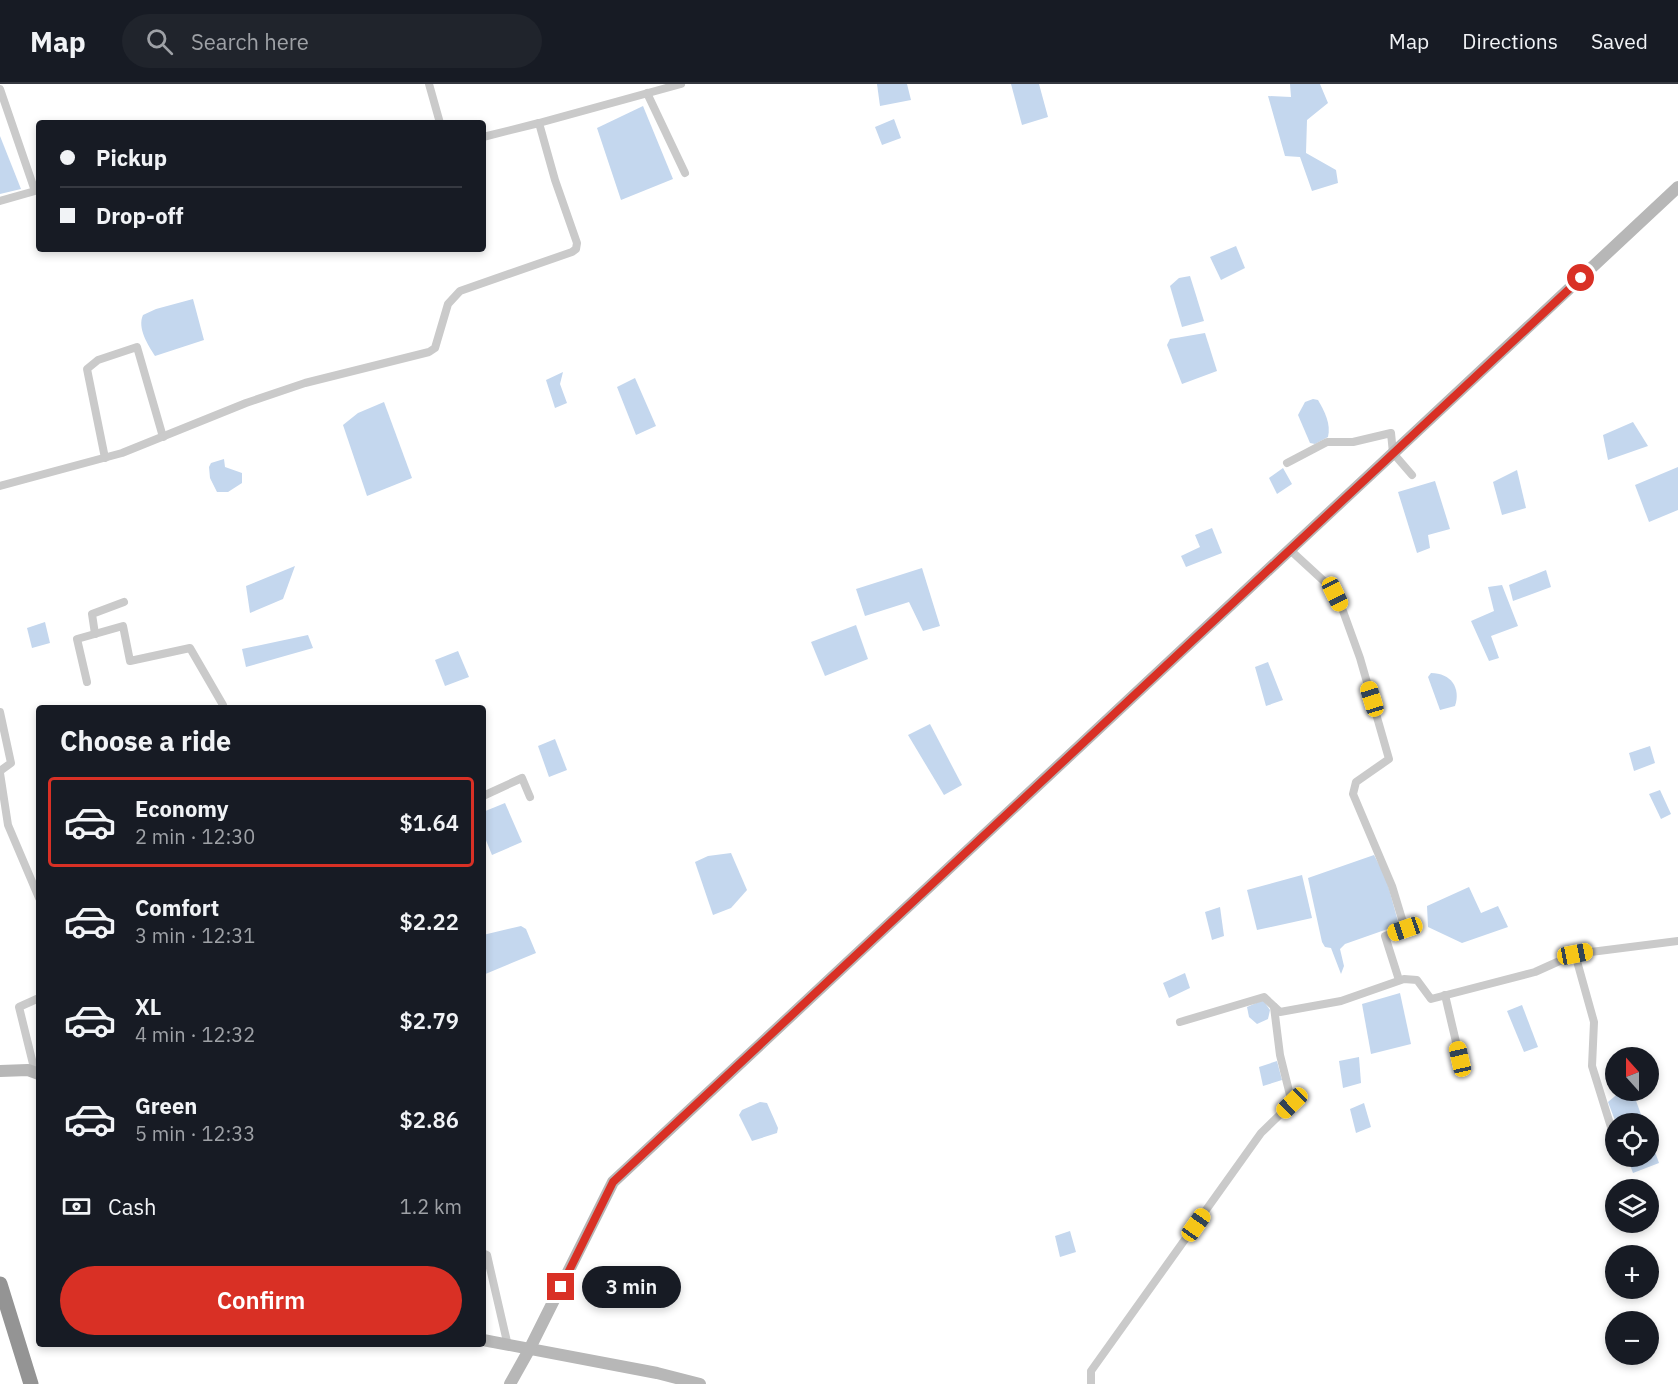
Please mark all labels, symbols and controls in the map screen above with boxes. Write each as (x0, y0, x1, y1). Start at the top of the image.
search box (122, 14, 542, 68)
text: Map (30, 23, 86, 60)
icon: search (143, 25, 176, 58)
text: Search here (191, 27, 309, 56)
text: Map (1389, 27, 1429, 55)
text: Directions (1462, 27, 1558, 55)
text: Saved (1591, 27, 1648, 55)
text: Pickup (96, 143, 167, 172)
text: Drop-off (96, 201, 183, 230)
route start (1567, 264, 1594, 291)
car (1319, 574, 1351, 614)
car (1358, 679, 1386, 719)
text: Choose a ride (60, 723, 231, 758)
text: Economy (135, 794, 229, 823)
icon: car (63, 795, 117, 849)
text: $1.64 (400, 808, 459, 837)
text: 2 min · 12:30 (135, 823, 255, 850)
text: Comfort (135, 893, 219, 922)
icon: car (63, 894, 117, 948)
text: $2.22 (400, 907, 459, 936)
car (1385, 915, 1425, 943)
text: 3 min · 12:31 (135, 922, 255, 949)
car (1556, 942, 1594, 966)
text: XL (135, 992, 161, 1021)
icon: car (63, 993, 117, 1047)
text: $2.79 (400, 1006, 459, 1035)
text: 4 min · 12:32 (135, 1021, 255, 1048)
car (1447, 1039, 1473, 1079)
north arrow (1605, 1047, 1659, 1101)
map controls (1605, 1047, 1659, 1365)
car (1273, 1084, 1311, 1122)
text: Green (135, 1091, 197, 1120)
icon: car (63, 1092, 117, 1146)
text: $2.86 (400, 1105, 459, 1134)
button: locate (1605, 1113, 1659, 1167)
text: 5 min · 12:33 (135, 1120, 255, 1147)
button: layers (1605, 1179, 1659, 1233)
icon: cash (60, 1190, 93, 1223)
text: Cash (108, 1192, 157, 1221)
text: 1.2 km (400, 1193, 462, 1220)
car (1178, 1205, 1214, 1245)
button: + (1605, 1245, 1659, 1299)
button: Confirm (60, 1266, 462, 1335)
callout: 3 min (582, 1266, 681, 1308)
route end (547, 1273, 574, 1300)
text: 3 min (606, 1273, 657, 1300)
button: − (1605, 1311, 1659, 1365)

